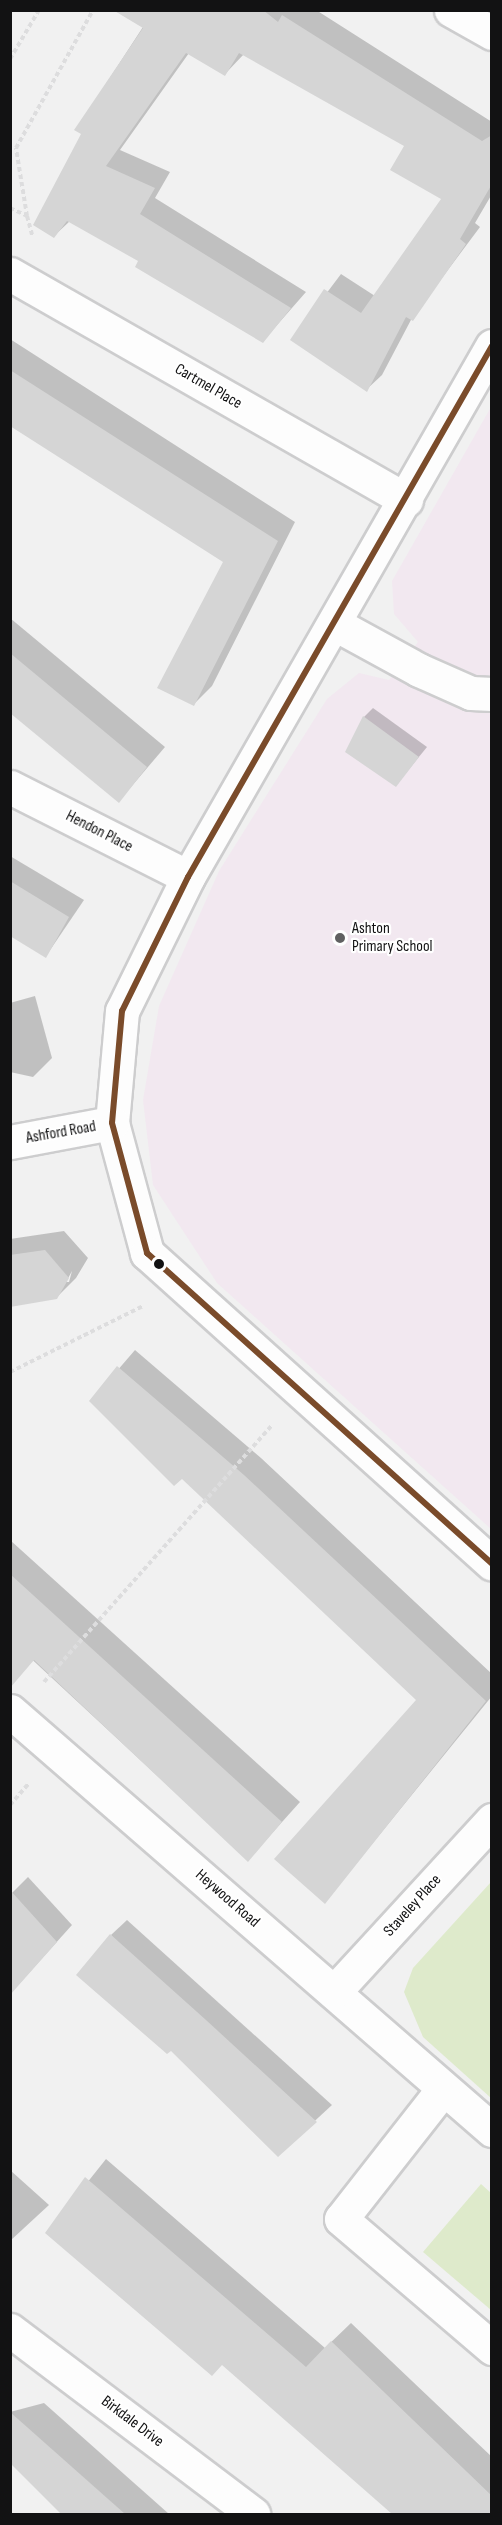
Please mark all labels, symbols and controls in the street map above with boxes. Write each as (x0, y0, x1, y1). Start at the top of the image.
street label: Cartmel Place (171, 360, 245, 414)
street label: Hendon Place (62, 807, 136, 857)
place label: Ashton Primary School (352, 919, 433, 957)
marker: Ashton Primary School (333, 931, 347, 945)
street label: Ashford Road (25, 1117, 97, 1149)
unlabelled marker (153, 1258, 165, 1270)
street label: Heywood Road (191, 1866, 263, 1932)
street label: Staveley Place (380, 1871, 446, 1941)
street label: Birkdale Drive (97, 2392, 167, 2452)

